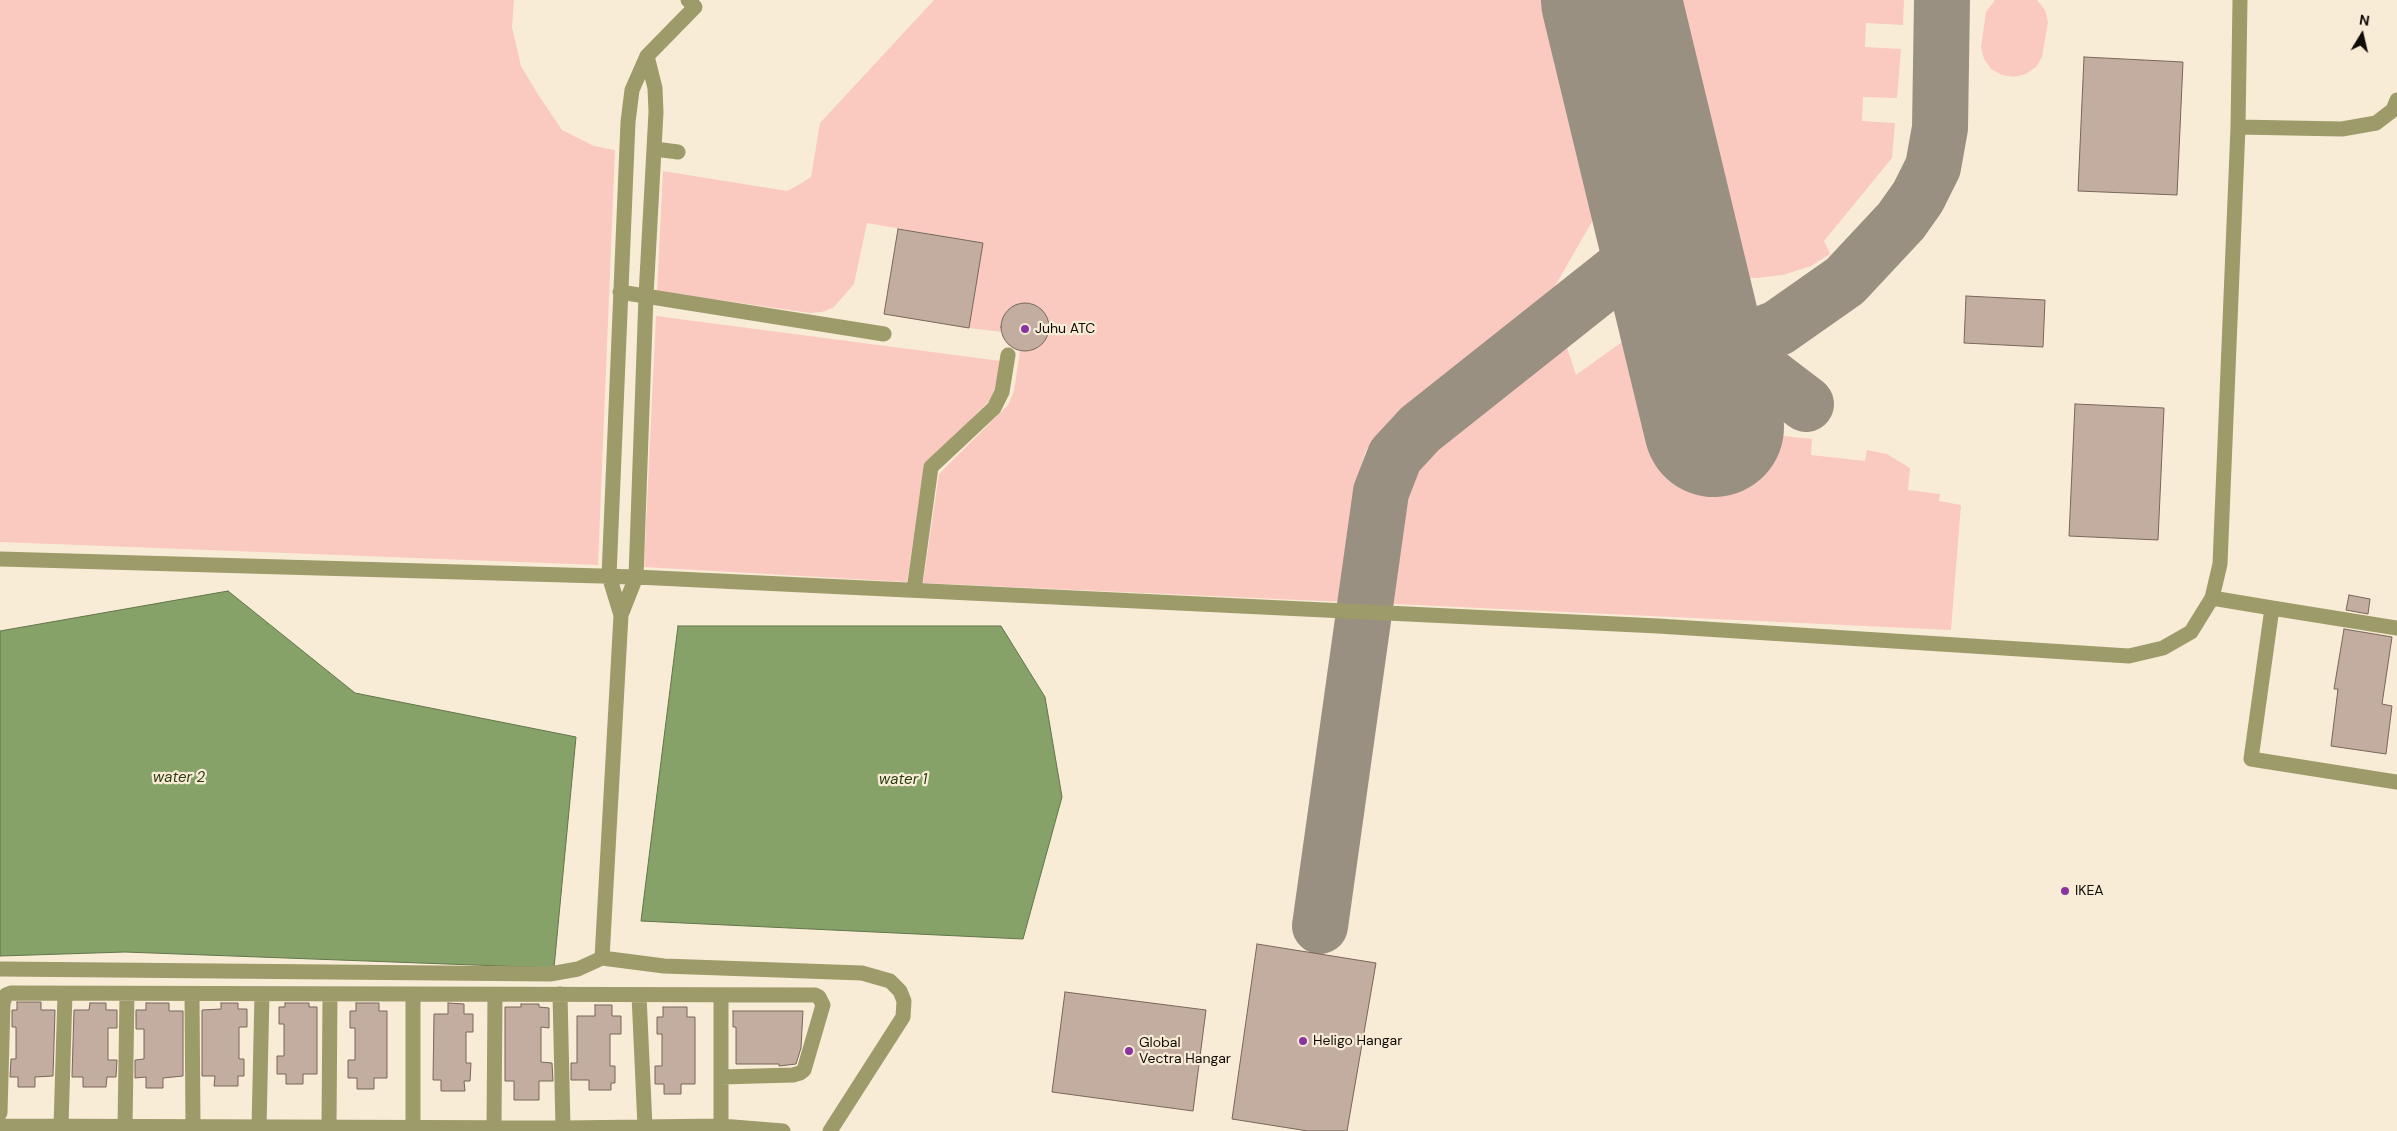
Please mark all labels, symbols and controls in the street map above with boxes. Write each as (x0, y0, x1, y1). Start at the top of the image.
north arrow (2337, 10, 2387, 60)
text: N (2358, 10, 2371, 30)
place label: Juhu ATC (1035, 321, 1095, 337)
marker: Juhu ATC (1019, 323, 1031, 335)
water label: water 2 (153, 769, 205, 787)
water label: water 1 (879, 771, 927, 789)
place label: IKEA (2075, 883, 2104, 899)
marker: IKEA (2059, 885, 2071, 897)
place label: Heligo Hangar (1313, 1033, 1402, 1049)
place label: Global Vectra Hangar (1139, 1035, 1231, 1068)
marker: Heligo Hangar (1297, 1035, 1309, 1047)
marker: Global Vectra Hangar (1123, 1045, 1135, 1057)

